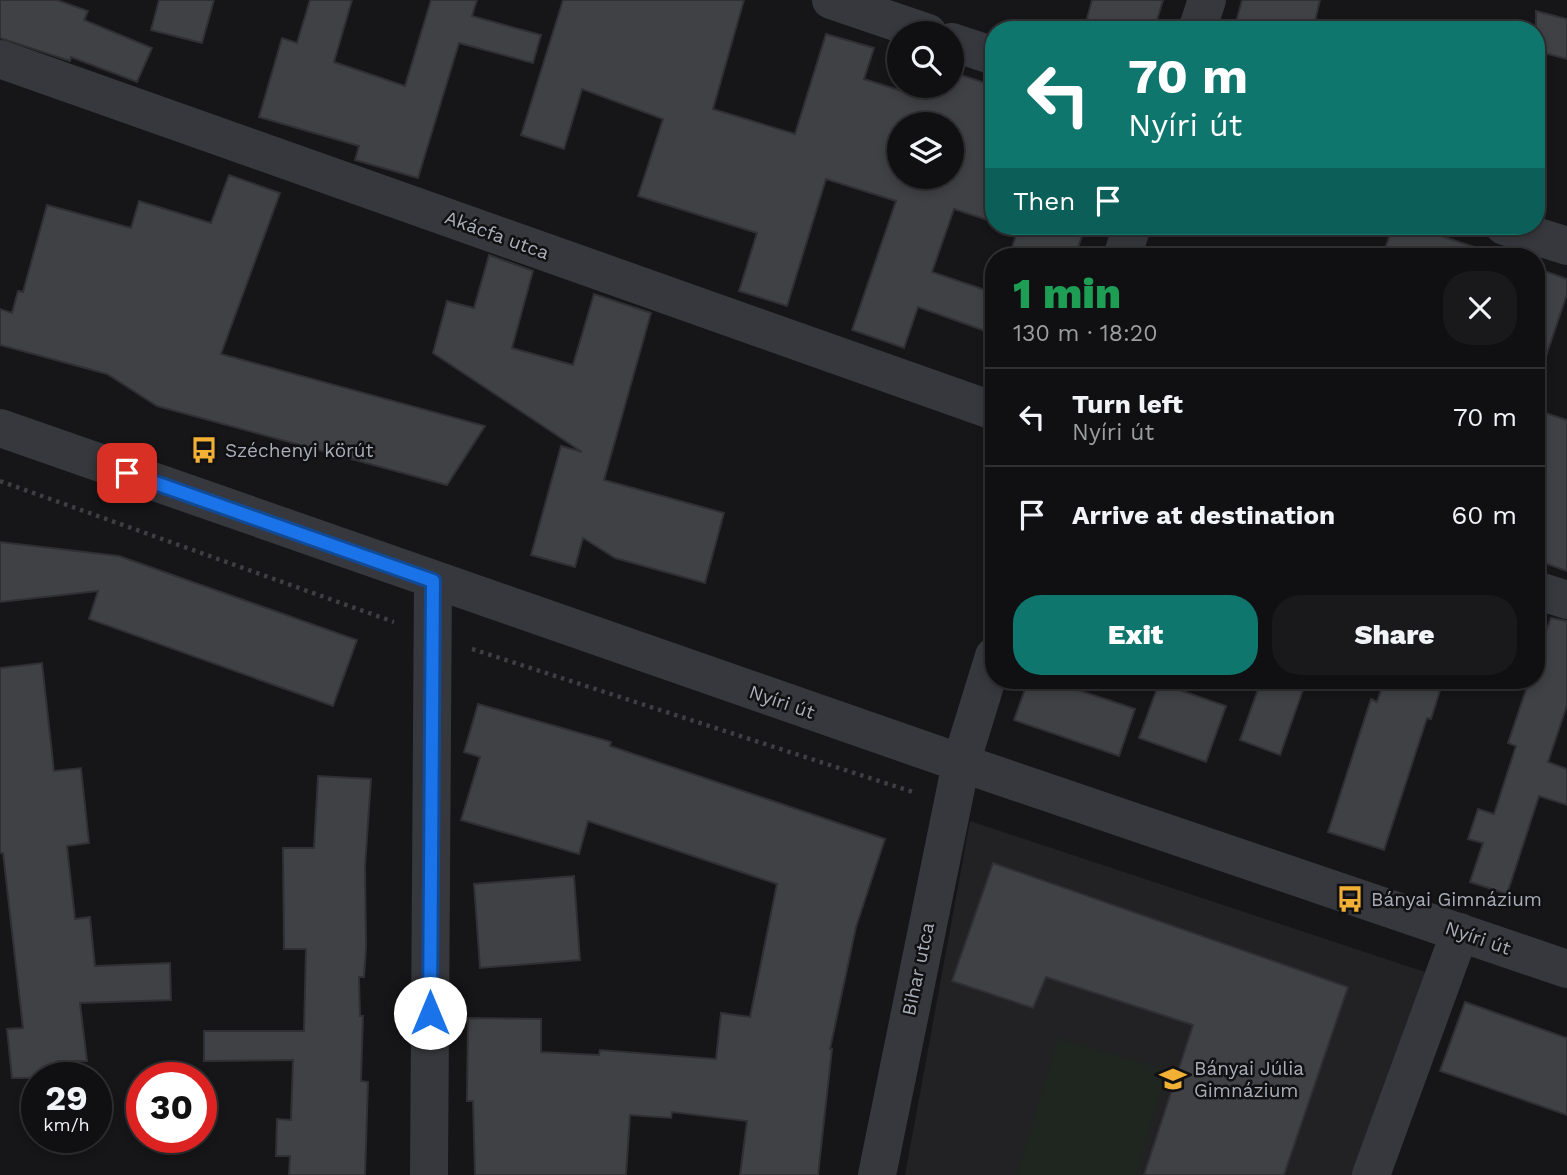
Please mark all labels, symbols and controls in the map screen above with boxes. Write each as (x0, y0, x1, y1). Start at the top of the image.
map controls (887, 21, 964, 189)
button: search (887, 21, 964, 98)
text: 70 m (1128, 47, 1248, 105)
icon: left (1013, 49, 1104, 140)
text: Nyíri út (1128, 106, 1242, 144)
button: layers (887, 112, 964, 189)
icon: arrive (1089, 182, 1127, 220)
text: Then (1013, 186, 1075, 216)
street label: Akácfa utca (442, 206, 553, 265)
text: 1 min (1013, 269, 1121, 318)
button: close (1443, 271, 1517, 345)
text: 130 m · 18:20 (1013, 320, 1158, 347)
text: Turn left (1072, 389, 1183, 419)
icon: left (1013, 398, 1051, 436)
text: 70 m (1453, 402, 1517, 432)
text: Nyíri út (1072, 419, 1154, 446)
bus stop icon: Széchenyi körút (189, 435, 219, 465)
place label: Széchenyi körút (225, 439, 374, 462)
pin (97, 443, 157, 503)
icon: arrive (108, 454, 146, 492)
icon: arrive (1013, 496, 1051, 534)
text: Arrive at destination (1072, 500, 1335, 530)
text: 60 m (1451, 500, 1517, 530)
button: Exit (1013, 595, 1258, 675)
button: Share (1272, 595, 1517, 675)
street label: Nyíri út (746, 680, 818, 724)
bus stop icon: Bányai Gimnázium (1335, 884, 1365, 914)
place label: Bányai Gimnázium (1371, 888, 1542, 911)
street label: Nyíri út (1442, 916, 1514, 960)
street label: Bihar utca (897, 920, 939, 1018)
position arrow (393, 976, 467, 1050)
place label: Bányai Júlia Gimnázium (1194, 1057, 1304, 1102)
speed limit sign: 30 (126, 1062, 217, 1153)
school or university icon: Bányai Júlia Gimnázium (1158, 1064, 1188, 1094)
text: 29 (45, 1077, 88, 1119)
text: km/h (43, 1114, 90, 1135)

